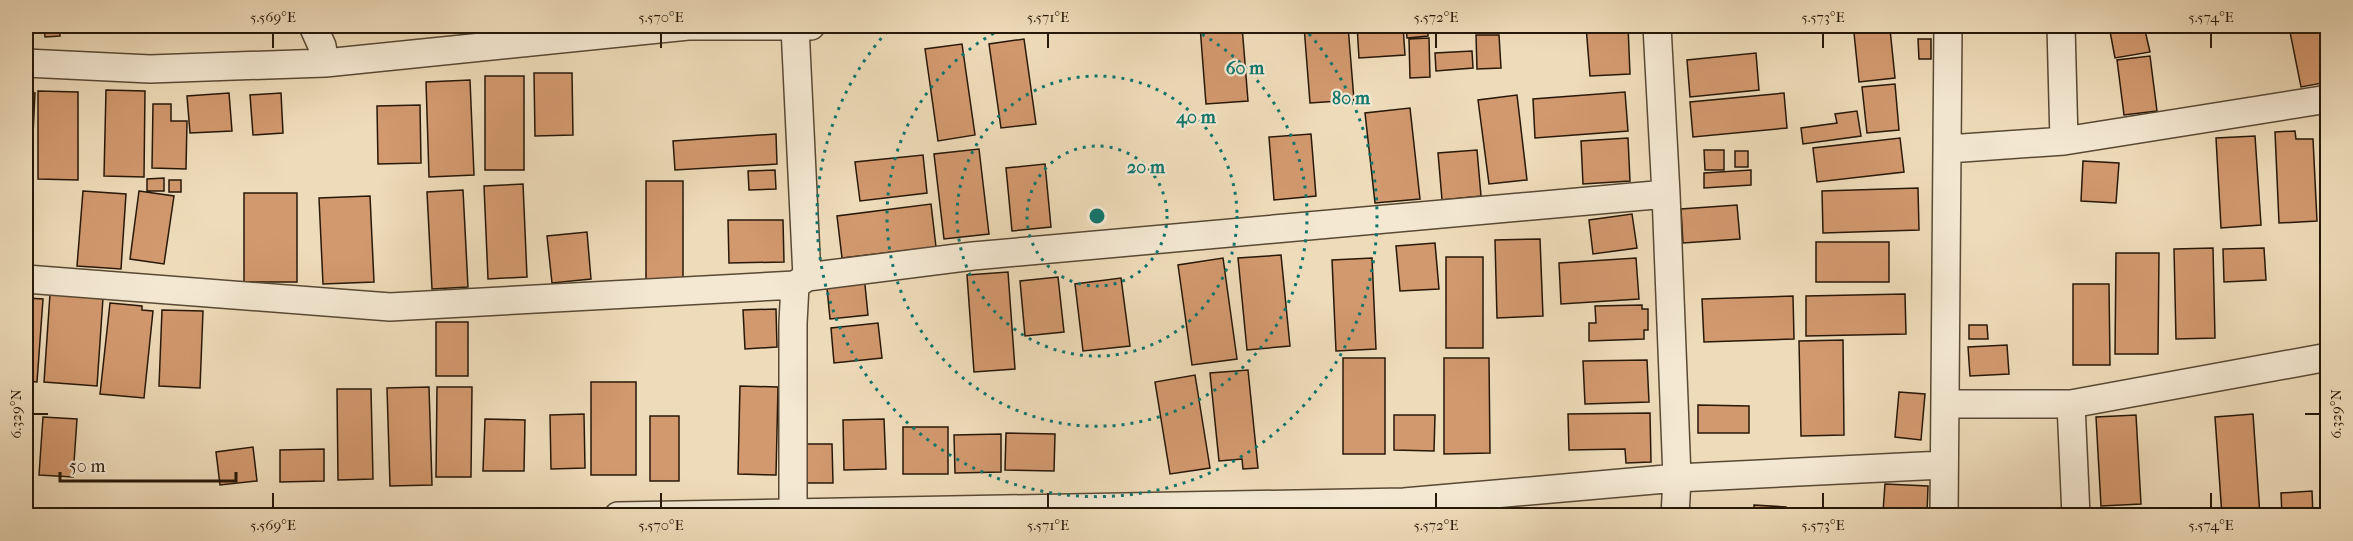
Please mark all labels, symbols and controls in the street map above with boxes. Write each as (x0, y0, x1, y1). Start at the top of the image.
text: 5.569°E (250, 8, 296, 26)
text: 5.570°E (638, 8, 684, 26)
text: 5.571°E (1027, 8, 1069, 26)
text: 5.572°E (1414, 8, 1458, 26)
text: 5.573°E (1801, 8, 1845, 26)
text: 5.574°E (2188, 8, 2234, 26)
text: 60 m (1226, 58, 1265, 79)
text: 80 m (1332, 88, 1371, 109)
text: 40 m (1175, 107, 1217, 128)
text: 20 m (1127, 157, 1166, 178)
centre of rings (1087, 206, 1107, 226)
text: 6.329°N (7, 389, 25, 439)
text: 6.329°N (2327, 389, 2345, 439)
scale bar (60, 445, 236, 483)
text: 50 m (69, 456, 106, 477)
text: 5.569°E (250, 516, 296, 534)
text: 5.570°E (638, 516, 684, 534)
text: 5.571°E (1027, 516, 1069, 534)
text: 5.572°E (1414, 516, 1458, 534)
text: 5.573°E (1801, 516, 1845, 534)
text: 5.574°E (2188, 516, 2234, 534)

